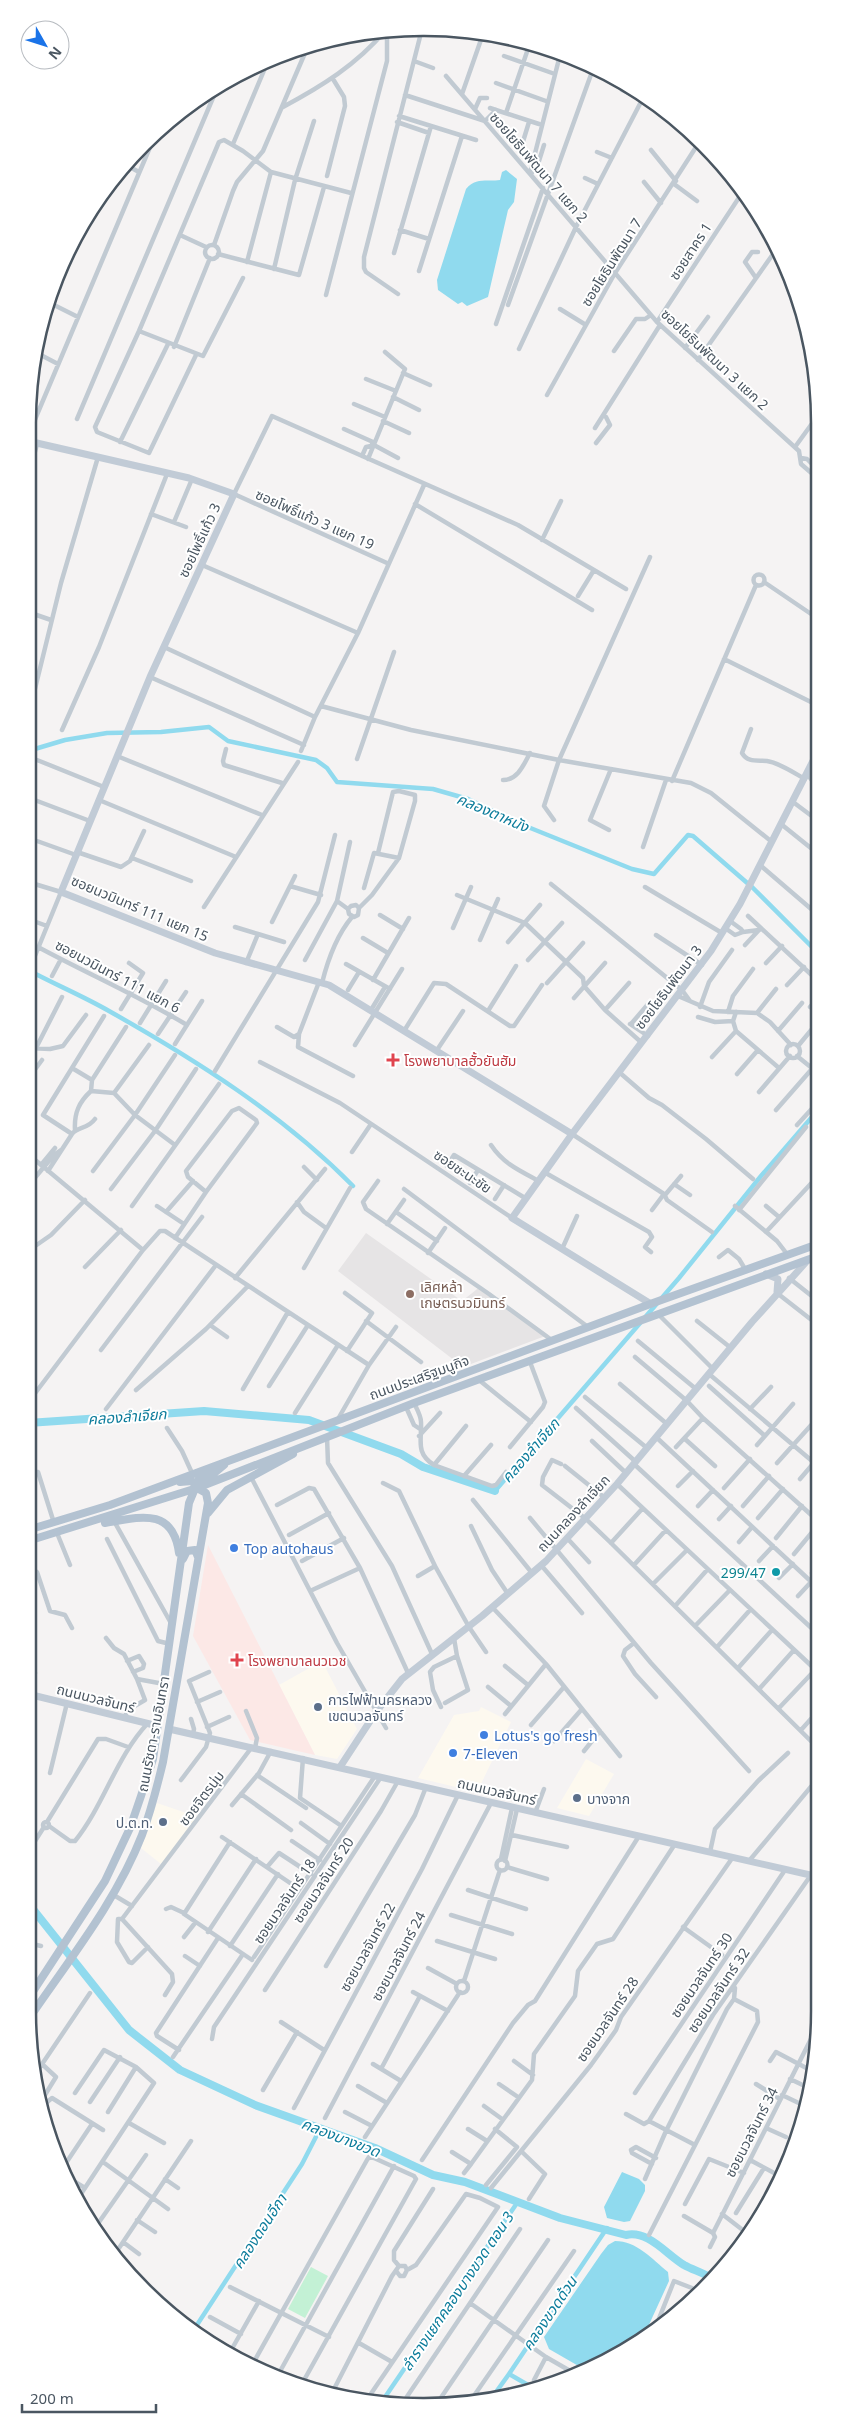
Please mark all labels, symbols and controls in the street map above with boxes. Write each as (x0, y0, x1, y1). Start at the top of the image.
north arrow (20, 20, 70, 70)
text: N (45, 43, 66, 64)
street label: ซอยโยธินพัฒนา 7 แยก 2 (486, 108, 592, 226)
street label: ซอยโยธินพัฒนา 7 (576, 214, 646, 310)
street label: ซอยสาคร 1 (664, 219, 716, 283)
street label: ซอยโยธินพัฒนา 3 แยก 2 (657, 304, 773, 414)
street label: ซอยโพธิ์แก้ว 3 แยก 19 (253, 484, 377, 554)
street label: ซอยโพธิ์แก้ว 3 (173, 500, 225, 580)
water label: คลองตาหนัง (454, 788, 533, 836)
street label: ซอยนวมินทร์ 111 แยก 15 (68, 870, 212, 946)
street label: ซอยนวมินทร์ 111 แยก 6 (52, 935, 184, 1017)
street label: ซอยโยธินพัฒนา 3 (630, 941, 706, 1033)
place label: โรงพยาบาลฮั้วยันฮัม (404, 1051, 516, 1070)
marker: โรงพยาบาลฮั้วยันฮัม (386, 1053, 400, 1067)
street label: ซอยชะนะชัย (430, 1145, 496, 1197)
place label: เลิศหล้า เกษตรนวมินทร์ (420, 1277, 506, 1312)
marker: เลิศหล้า เกษตรนวมินทร์ (404, 1288, 416, 1300)
street label: ถนนประเสริฐมนูกิจ (366, 1350, 472, 1404)
water label: คลองลำเจียก (87, 1403, 168, 1429)
water label: คลองลำเจียก (497, 1413, 564, 1486)
street label: ถนนคลองลำเจียก (532, 1470, 614, 1556)
place label: Top autohaus (244, 1539, 334, 1558)
marker: Top autohaus (228, 1542, 240, 1554)
place label: 299/47 (721, 1563, 766, 1582)
marker: 299/47 (770, 1566, 782, 1578)
place label: โรงพยาบาลนวเวช (248, 1651, 346, 1670)
marker: โรงพยาบาลนวเวช (230, 1653, 244, 1667)
street label: ถนนรัชดา-รามอินทรา (132, 1674, 174, 1794)
street label: ถนนนวลจันทร์ (55, 1679, 138, 1717)
place label: การไฟฟ้านครหลวง เขตนวลจันทร์ (328, 1690, 432, 1725)
marker: การไฟฟ้านครหลวง เขตนวลจันทร์ (312, 1701, 324, 1713)
place label: Lotus's go fresh (494, 1726, 598, 1745)
marker: Lotus's go fresh (478, 1729, 490, 1741)
place label: 7-Eleven (463, 1744, 518, 1763)
marker: 7-Eleven (447, 1747, 459, 1759)
street label: ซอยจิตรนุ่ม (174, 1767, 228, 1829)
street label: ถนนนวลจันทร์ (456, 1773, 539, 1809)
place label: บางจาก (587, 1789, 630, 1808)
marker: บางจาก (571, 1792, 583, 1804)
place label: ป.ต.ท. (116, 1813, 153, 1832)
marker: ป.ต.ท. (157, 1816, 169, 1828)
street label: ซอยนวลจันทร์ 20 (288, 1833, 358, 1927)
street label: ซอยนวลจันทร์ 18 (249, 1855, 319, 1947)
street label: ซอยนวลจันทร์ 22 (335, 1899, 399, 1995)
street label: ซอยนวลจันทร์ 24 (366, 1908, 430, 2004)
street label: ซอยนวลจันทร์ 30 (666, 1929, 736, 2021)
street label: ซอยนวลจันทร์ 32 (683, 1944, 753, 2036)
street label: ซอยนวลจันทร์ 28 (572, 1973, 642, 2065)
street label: ซอยนวลจันทร์ 34 (720, 2084, 782, 2180)
water label: คลองบางขวด (299, 2113, 384, 2161)
water label: คลองดอนอีกา (227, 2189, 291, 2272)
water label: ลำรางแยกคลองบางขวด ตอน 3 (396, 2207, 518, 2375)
water label: คลองขวดด้วน (517, 2271, 582, 2354)
scale bar (22, 2382, 156, 2414)
text: 200 m (30, 2388, 74, 2408)

